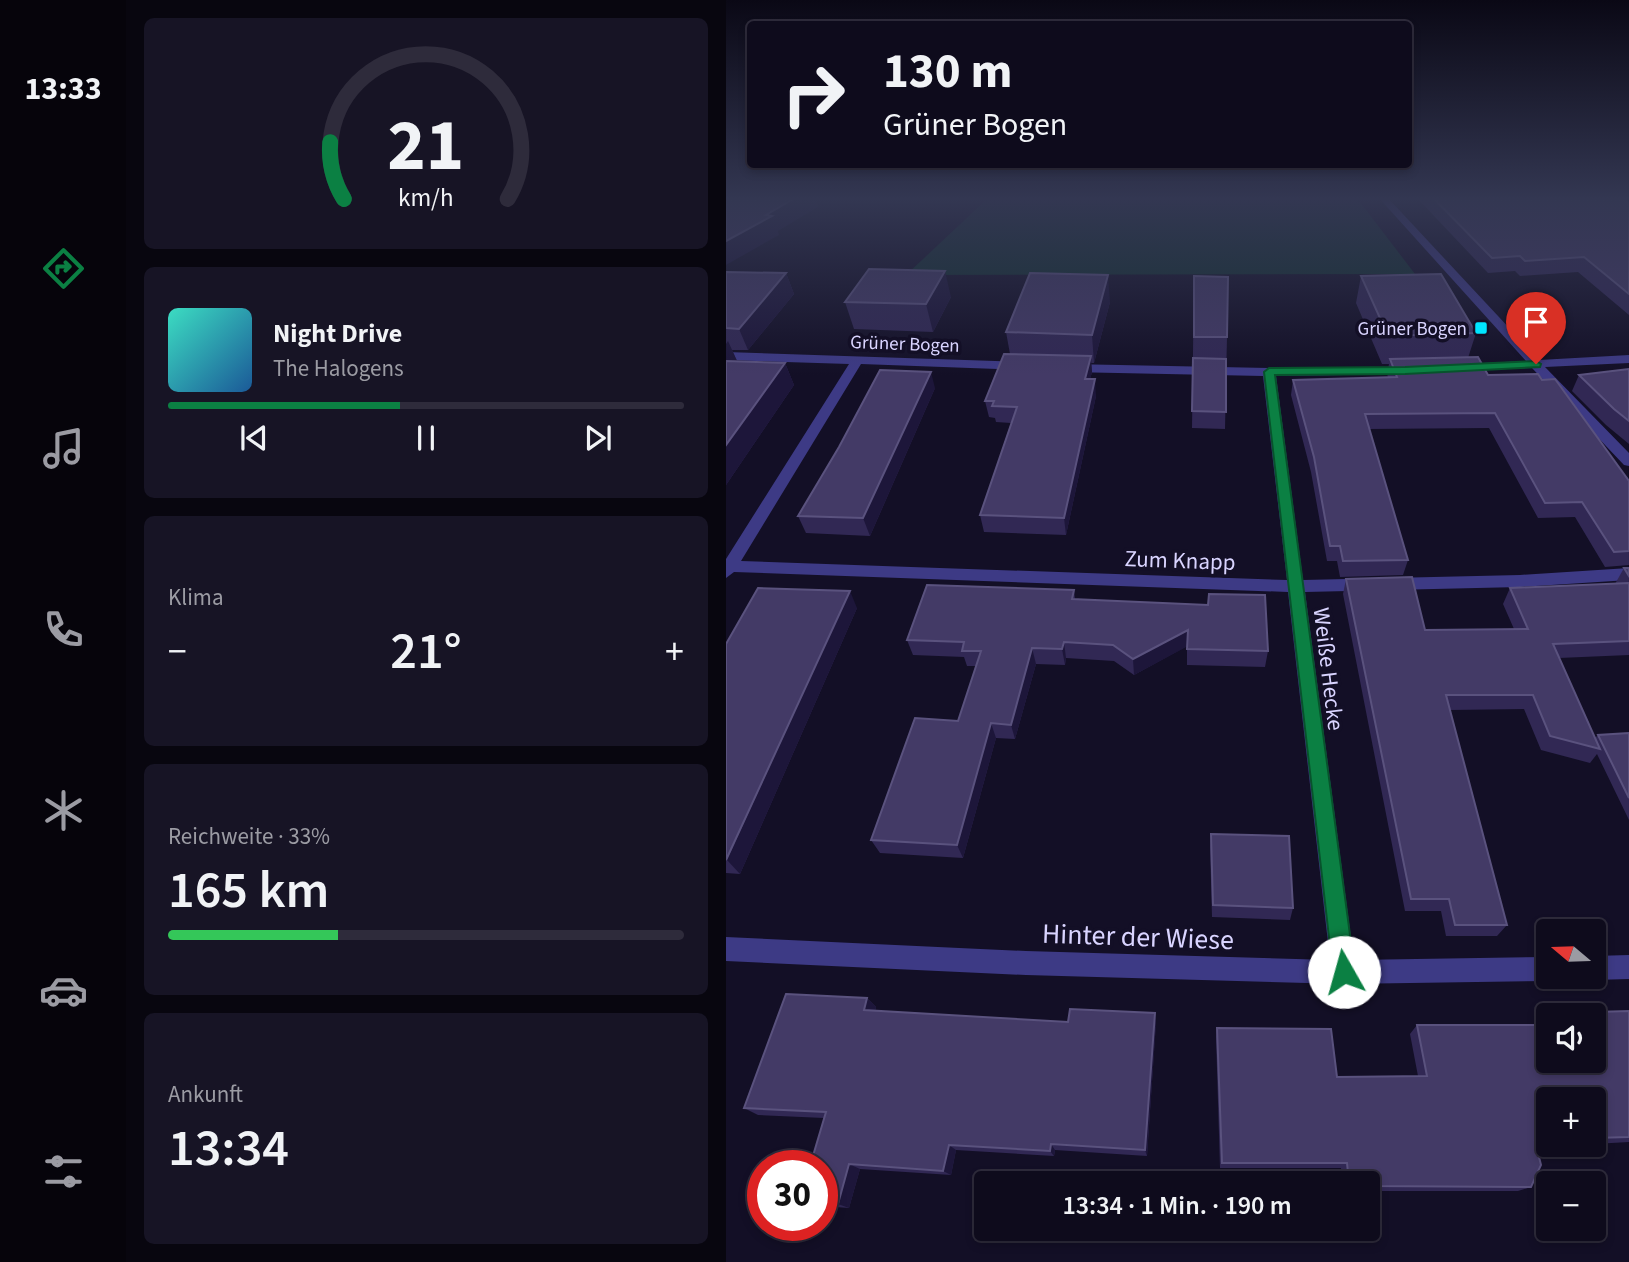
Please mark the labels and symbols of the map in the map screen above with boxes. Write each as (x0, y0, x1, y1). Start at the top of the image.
pin (1506, 292, 1566, 364)
place label: Grüner Bogen (1358, 316, 1467, 343)
marker: Grüner Bogen (1473, 320, 1489, 336)
street label: Grüner Bogen (850, 329, 960, 360)
street label: Zum Knapp (1124, 542, 1236, 579)
street label: Weiße Hecke (1305, 606, 1352, 732)
street label: Hinter der Wiese (1041, 914, 1235, 960)
north arrow (1536, 919, 1606, 989)
position arrow (1307, 935, 1381, 1009)
speed limit sign: 30 (747, 1150, 838, 1241)

